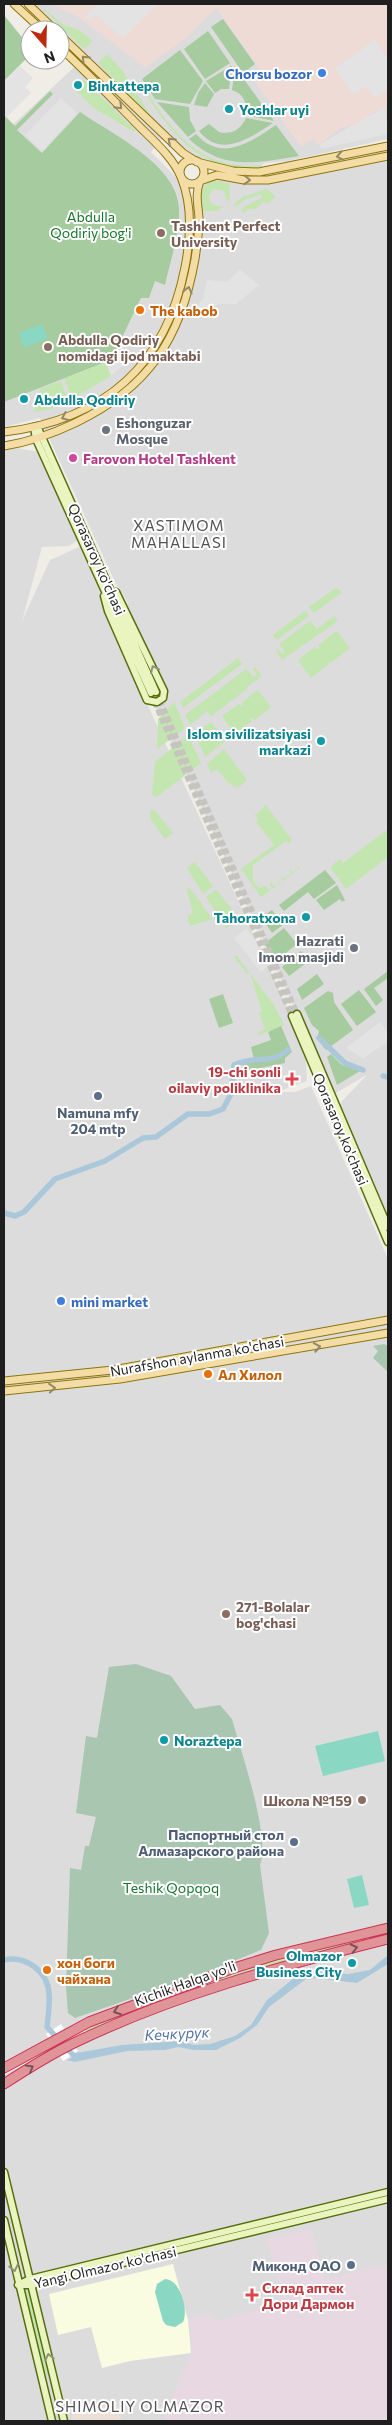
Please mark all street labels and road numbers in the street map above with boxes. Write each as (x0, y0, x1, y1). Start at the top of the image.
street label: Qorasaroy ko'chasi (65, 501, 129, 617)
street label: Qorasaroy ko'chasi (310, 1070, 372, 1188)
street label: Nurafshon aylanma ko'chasi (109, 1332, 285, 1380)
street label: Kichik Halqa yo'li (132, 1957, 238, 2009)
street label: Yangi Olmazor ko'chasi (32, 2242, 178, 2292)

